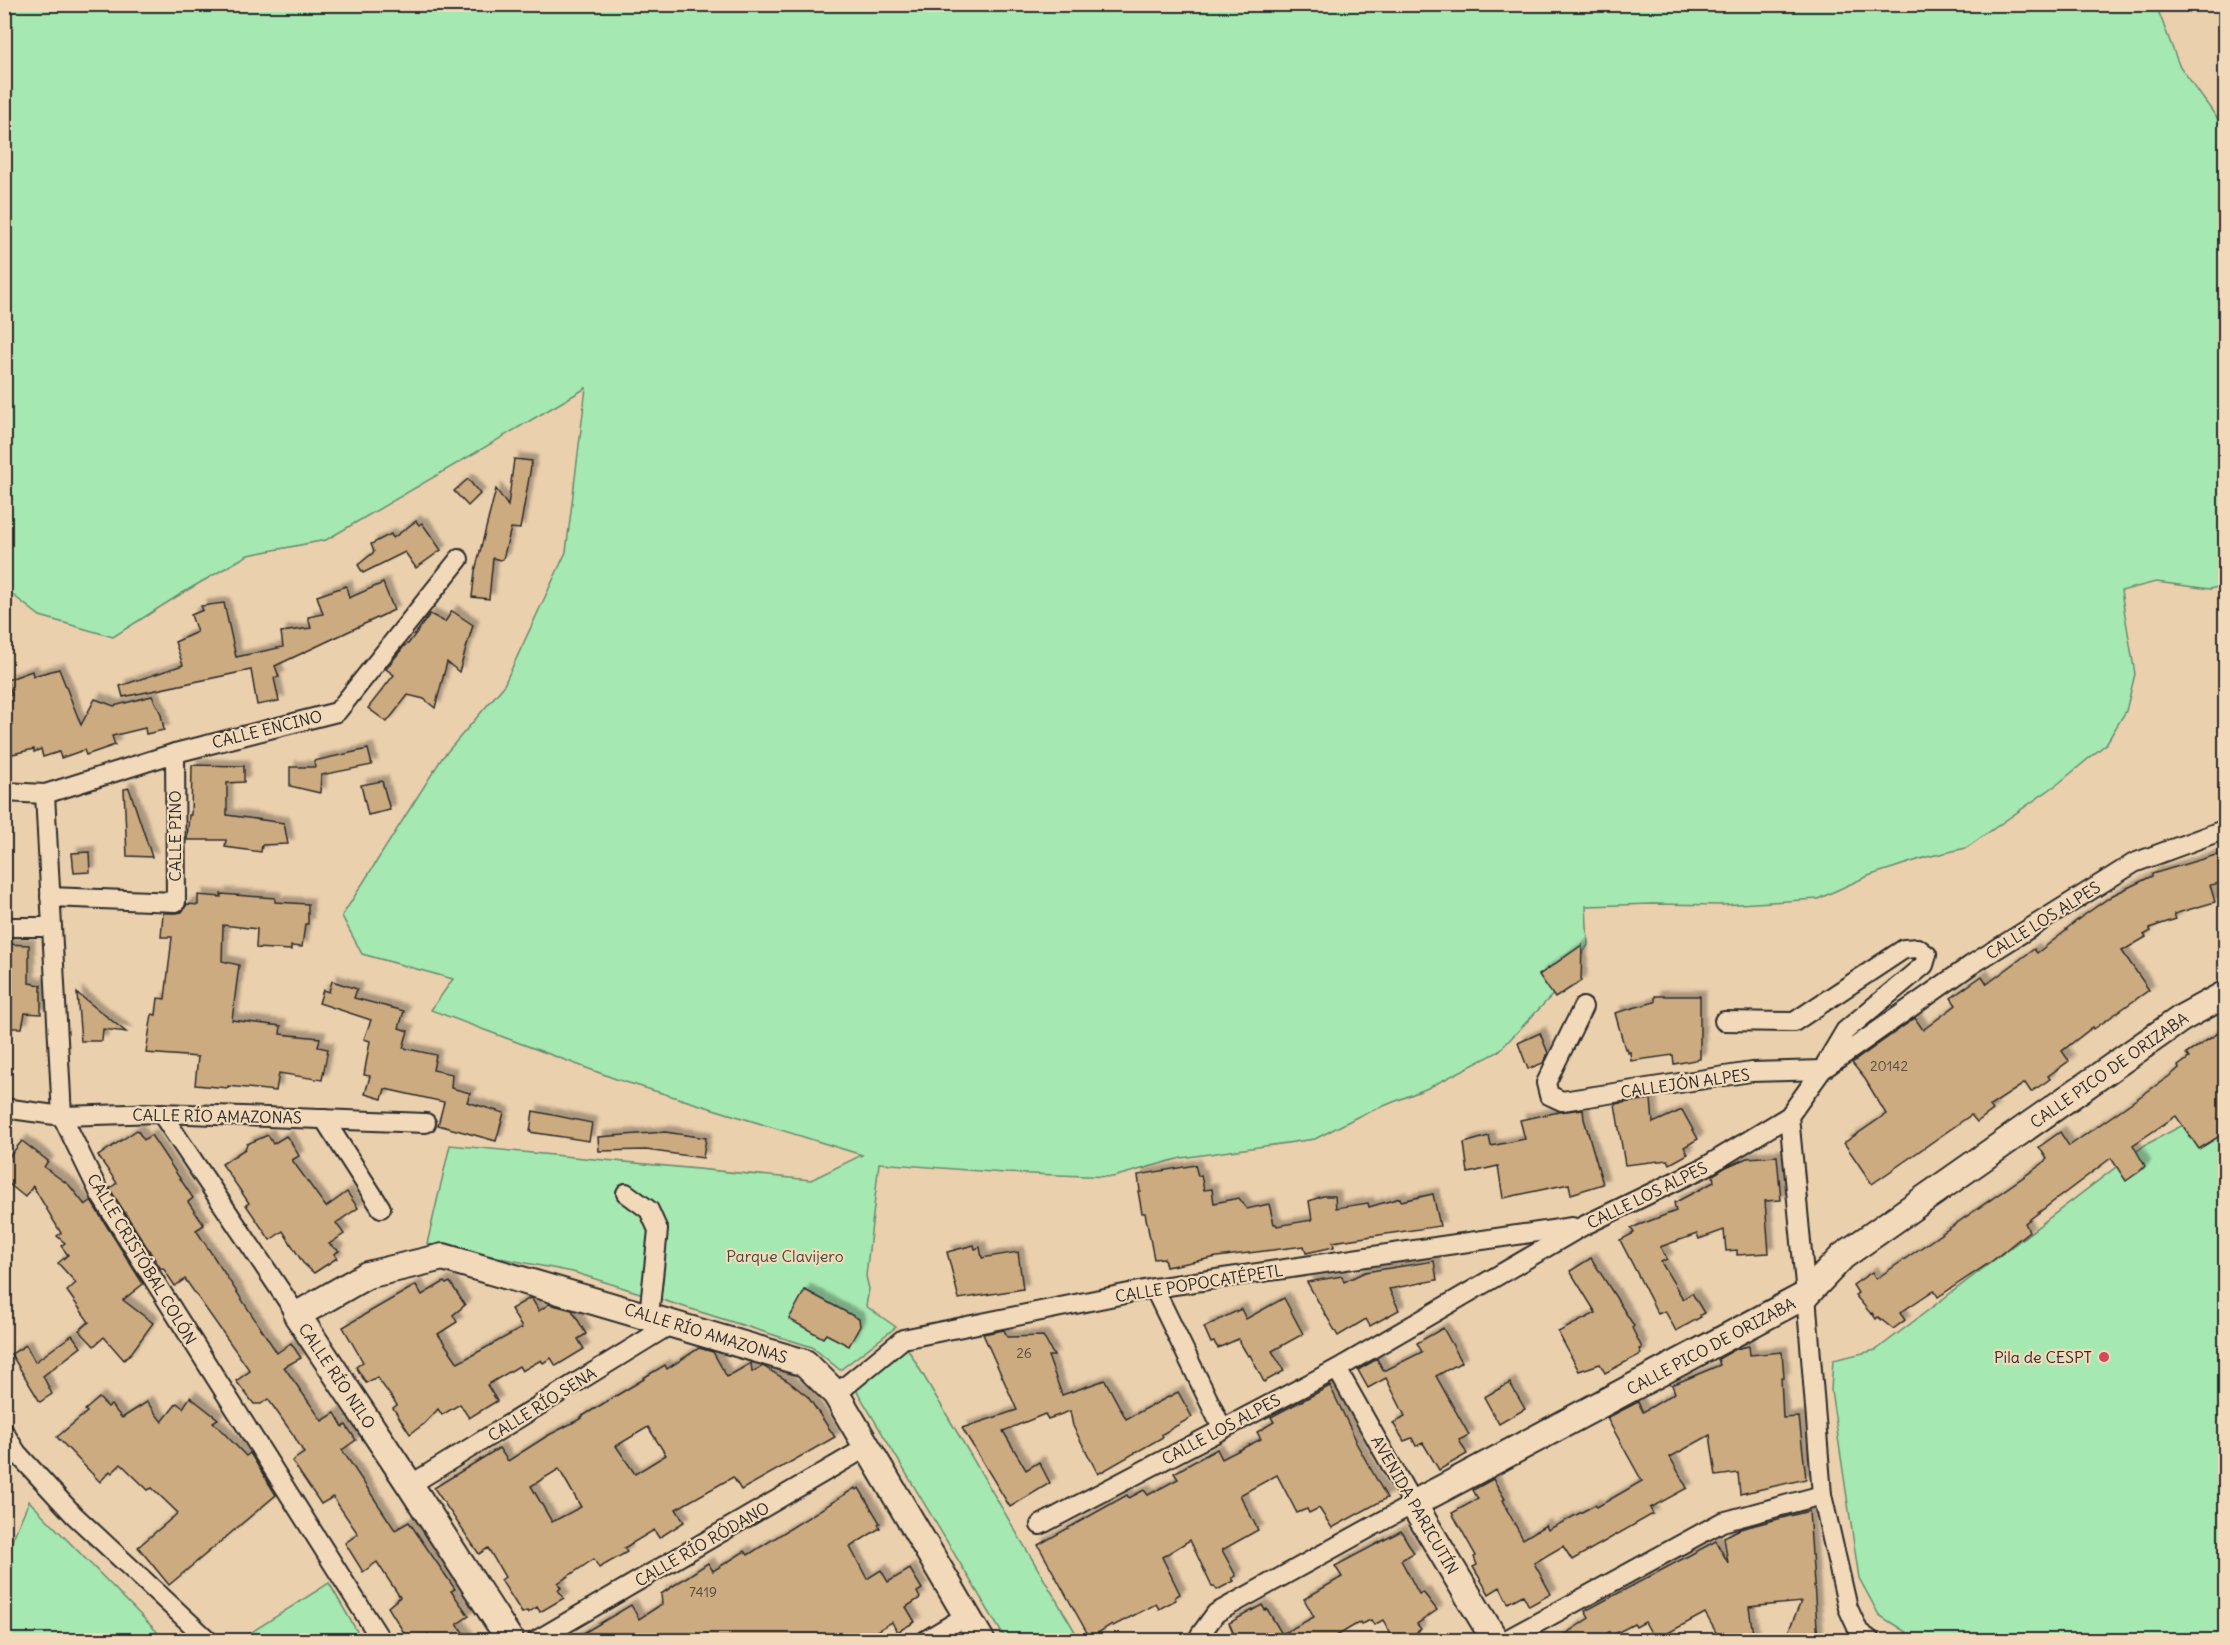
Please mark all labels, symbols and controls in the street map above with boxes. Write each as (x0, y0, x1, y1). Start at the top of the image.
street label: CALLE ENCINO (210, 706, 324, 752)
street label: CALLE PINO (165, 790, 185, 882)
street label: CALLE LOS ALPES (1982, 877, 2104, 963)
street label: CALLE PICO DE ORIZABA (2026, 1008, 2192, 1132)
house number: 20142 (1870, 1057, 1908, 1075)
street label: CALLEJÓN ALPES (1619, 1064, 1751, 1102)
street label: CALLE RÍO AMAZONAS (132, 1105, 302, 1127)
street label: CALLE LOS ALPES (1584, 1157, 1711, 1233)
street label: CALLE CRISTÓBAL COLÓN (83, 1170, 201, 1348)
park label: Parque Clavijero (726, 1246, 844, 1266)
street label: CALLE POPOCATÉPETL (1114, 1260, 1284, 1306)
street label: CALLE PICO DE ORIZABA (1623, 1293, 1799, 1399)
street label: CALLE RÍO AMAZONAS (622, 1299, 790, 1367)
street label: CALLE RÍO NILO (294, 1319, 380, 1433)
house number: 26 (1016, 1344, 1032, 1362)
place label: Pila de CESPT (1994, 1347, 2092, 1367)
marker: Pila de CESPT (2097, 1350, 2111, 1364)
street label: CALLE RÍO SENA (484, 1363, 600, 1445)
street label: CALLE LOS ALPES (1158, 1389, 1284, 1469)
street label: AVENIDA PARICUTÍN (1367, 1432, 1463, 1578)
street label: CALLE RÍO RÓDANO (631, 1497, 773, 1591)
house number: 7419 (689, 1583, 717, 1601)

